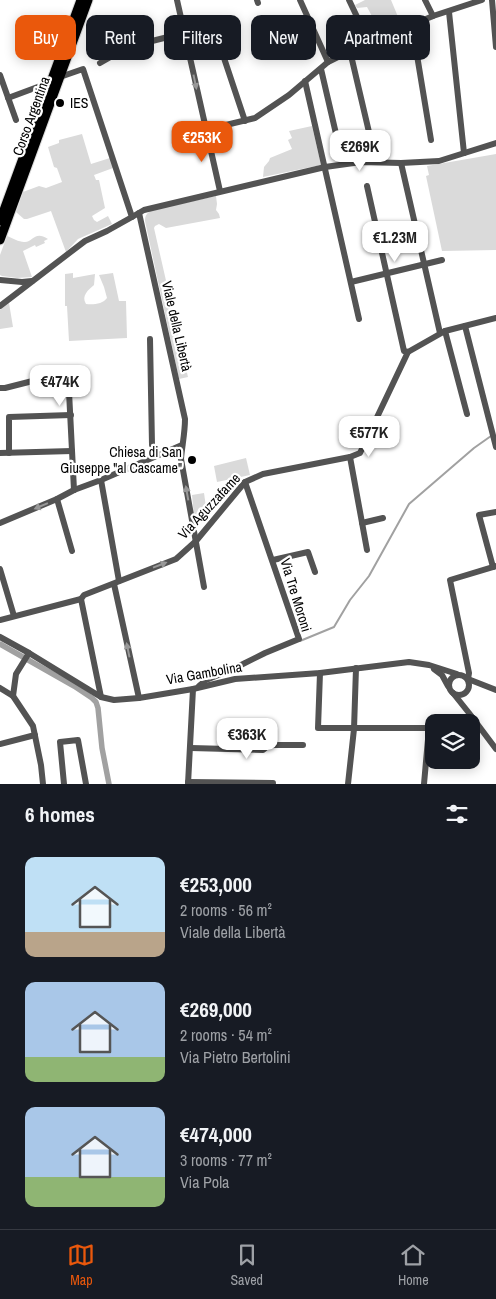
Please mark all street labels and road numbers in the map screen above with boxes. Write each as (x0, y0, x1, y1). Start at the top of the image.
street label: Corso Argentina (8, 73, 54, 158)
street label: Viale della Libertà (158, 279, 196, 374)
street label: Via Aguzzafame (174, 469, 244, 543)
street label: Via Tre Moroni (276, 556, 316, 634)
street label: Via Gambolina (165, 657, 244, 688)

